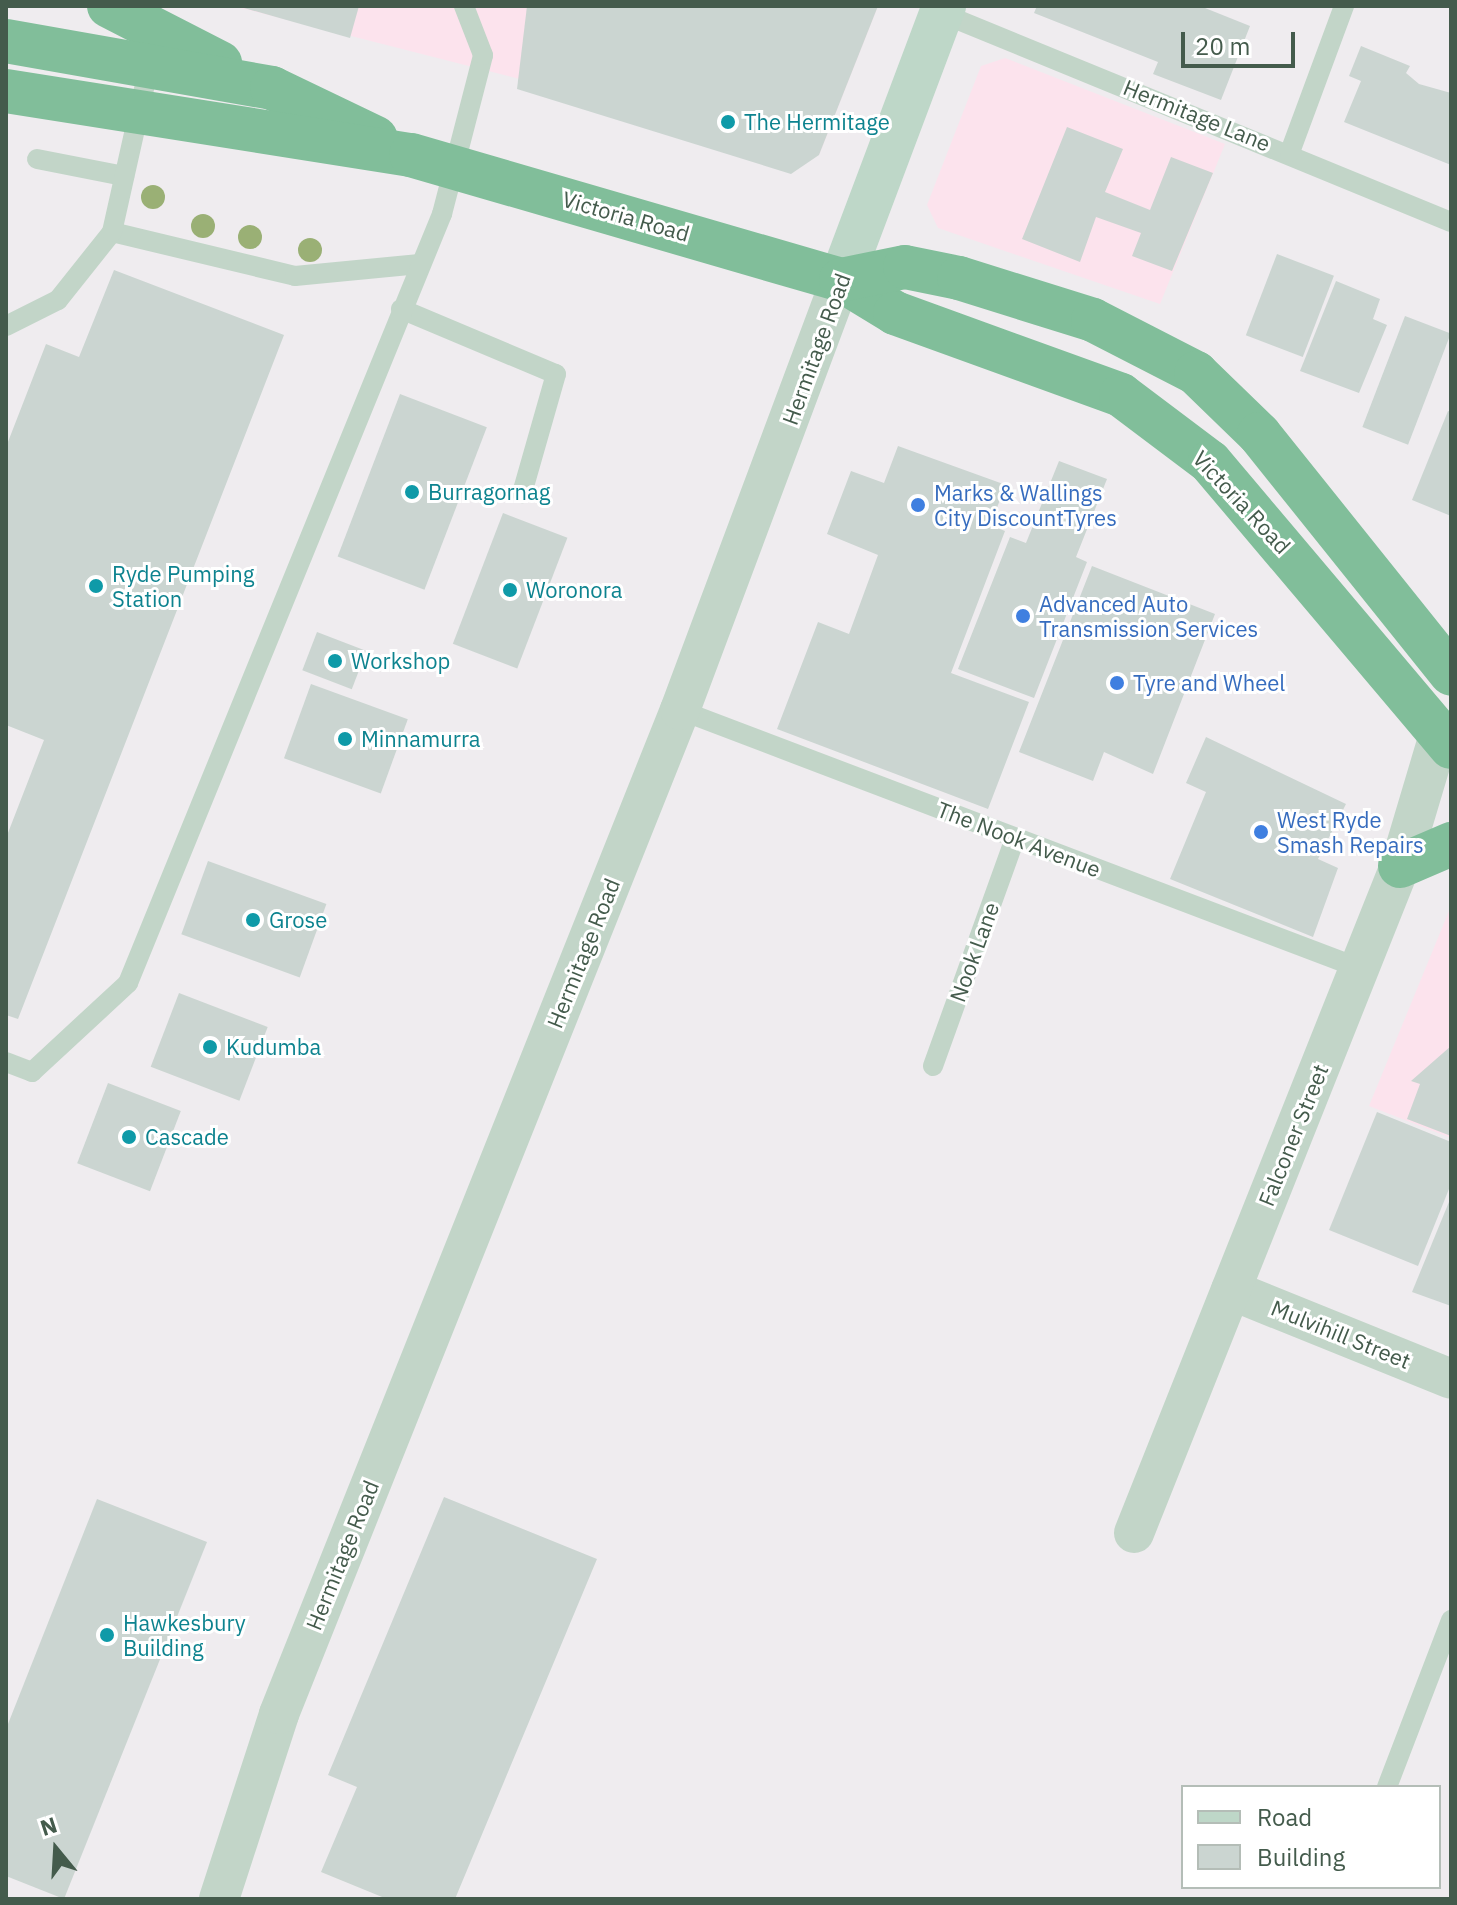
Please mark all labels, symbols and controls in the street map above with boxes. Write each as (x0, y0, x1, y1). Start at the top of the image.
scale bar (1185, 16, 1299, 66)
text: 20 m (1195, 30, 1250, 62)
street label: Hermitage Lane (1120, 74, 1274, 156)
place label: The Hermitage (744, 109, 890, 135)
marker: The Hermitage (719, 113, 737, 131)
street label: Victoria Road (559, 185, 693, 247)
street label: Hermitage Road (776, 270, 856, 428)
street label: Victoria Road (1188, 445, 1296, 559)
place label: Burragornag (428, 479, 550, 505)
place label: Marks & Wallings City DiscountTyres (934, 479, 1117, 530)
marker: Burragornag (403, 483, 421, 501)
marker: Marks & Wallings City DiscountTyres (909, 496, 927, 514)
place label: Ryde Pumping Station (112, 560, 254, 612)
marker: Ryde Pumping Station (87, 577, 105, 595)
place label: Woronora (526, 577, 622, 603)
marker: Woronora (501, 581, 519, 599)
place label: Advanced Auto Transmission Services (1039, 590, 1258, 642)
marker: Advanced Auto Transmission Services (1014, 607, 1032, 625)
place label: Workshop (351, 648, 450, 674)
marker: Workshop (326, 652, 344, 670)
place label: Tyre and Wheel (1133, 670, 1285, 696)
marker: Tyre and Wheel (1108, 674, 1126, 692)
place label: Minnamurra (361, 726, 481, 752)
marker: Minnamurra (336, 730, 354, 748)
street label: The Nook Avenue (934, 796, 1104, 882)
place label: West Ryde Smash Repairs (1277, 806, 1424, 858)
marker: West Ryde Smash Repairs (1252, 823, 1270, 841)
street label: Hermitage Road (541, 874, 625, 1032)
street label: Nook Lane (944, 898, 1004, 1006)
place label: Grose (269, 907, 327, 933)
marker: Grose (244, 911, 262, 929)
place label: Kudumba (226, 1034, 321, 1060)
marker: Kudumba (201, 1038, 219, 1056)
street label: Falconer Street (1253, 1060, 1333, 1210)
place label: Cascade (145, 1124, 229, 1150)
marker: Cascade (120, 1128, 138, 1146)
street label: Mulvihill Street (1268, 1294, 1414, 1374)
street label: Hermitage Road (300, 1476, 384, 1634)
place label: Hawkesbury Building (123, 1609, 246, 1660)
marker: Hawkesbury Building (98, 1626, 116, 1644)
legend (1181, 1785, 1441, 1889)
text: Road (1257, 1801, 1312, 1833)
north arrow (16, 1809, 96, 1889)
text: N (36, 1809, 60, 1842)
text: Building (1257, 1841, 1345, 1873)

